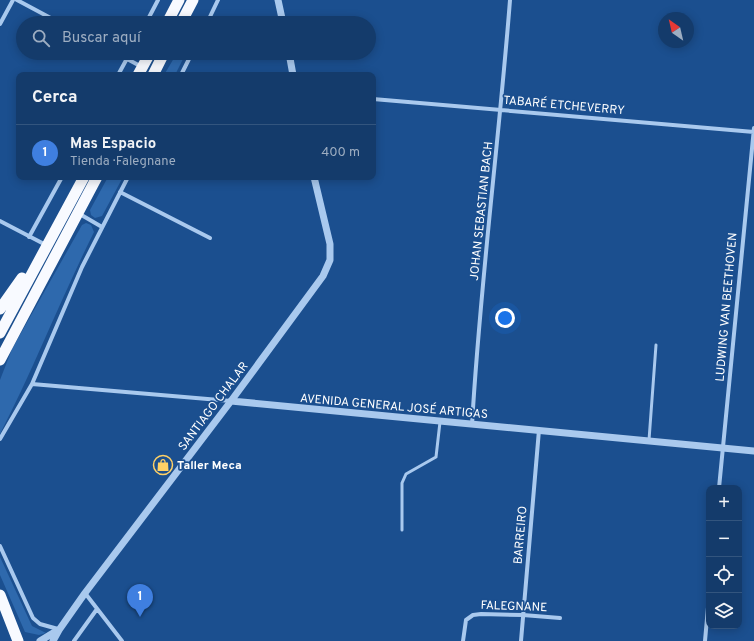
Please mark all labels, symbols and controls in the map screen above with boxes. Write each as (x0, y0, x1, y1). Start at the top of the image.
north arrow (658, 12, 694, 48)
search box (16, 16, 376, 60)
icon: search (30, 27, 52, 49)
text: Buscar aquí (62, 29, 141, 48)
text: Cerca (32, 87, 78, 109)
street label: TABARÉ ETCHEVERRY (503, 93, 626, 119)
text: Mas Espacio (70, 135, 156, 154)
street label: JOHAN SEBASTIAN BACH (467, 141, 497, 281)
text: 1 (42, 145, 48, 161)
text: 400 m (321, 145, 360, 161)
text: Tienda · Falegnane (70, 154, 176, 170)
street label: LUDWING VAN BEETHOVEN (712, 232, 741, 382)
your location (495, 308, 515, 328)
street label: SANTIAGO CHALAR (175, 359, 252, 454)
street label: AVENIDA GENERAL JOSÉ ARTIGAS (299, 391, 489, 423)
shop icon: Taller Meca (152, 454, 174, 476)
place label: Taller Meca (177, 458, 242, 474)
map controls (706, 485, 742, 629)
button: + (706, 485, 742, 521)
street label: BARREIRO (510, 505, 532, 565)
button: − (706, 521, 742, 557)
button: locate (706, 557, 742, 593)
pin: 1 (127, 584, 153, 617)
button: layers (706, 593, 742, 629)
street label: FALEGNANE (480, 598, 548, 616)

